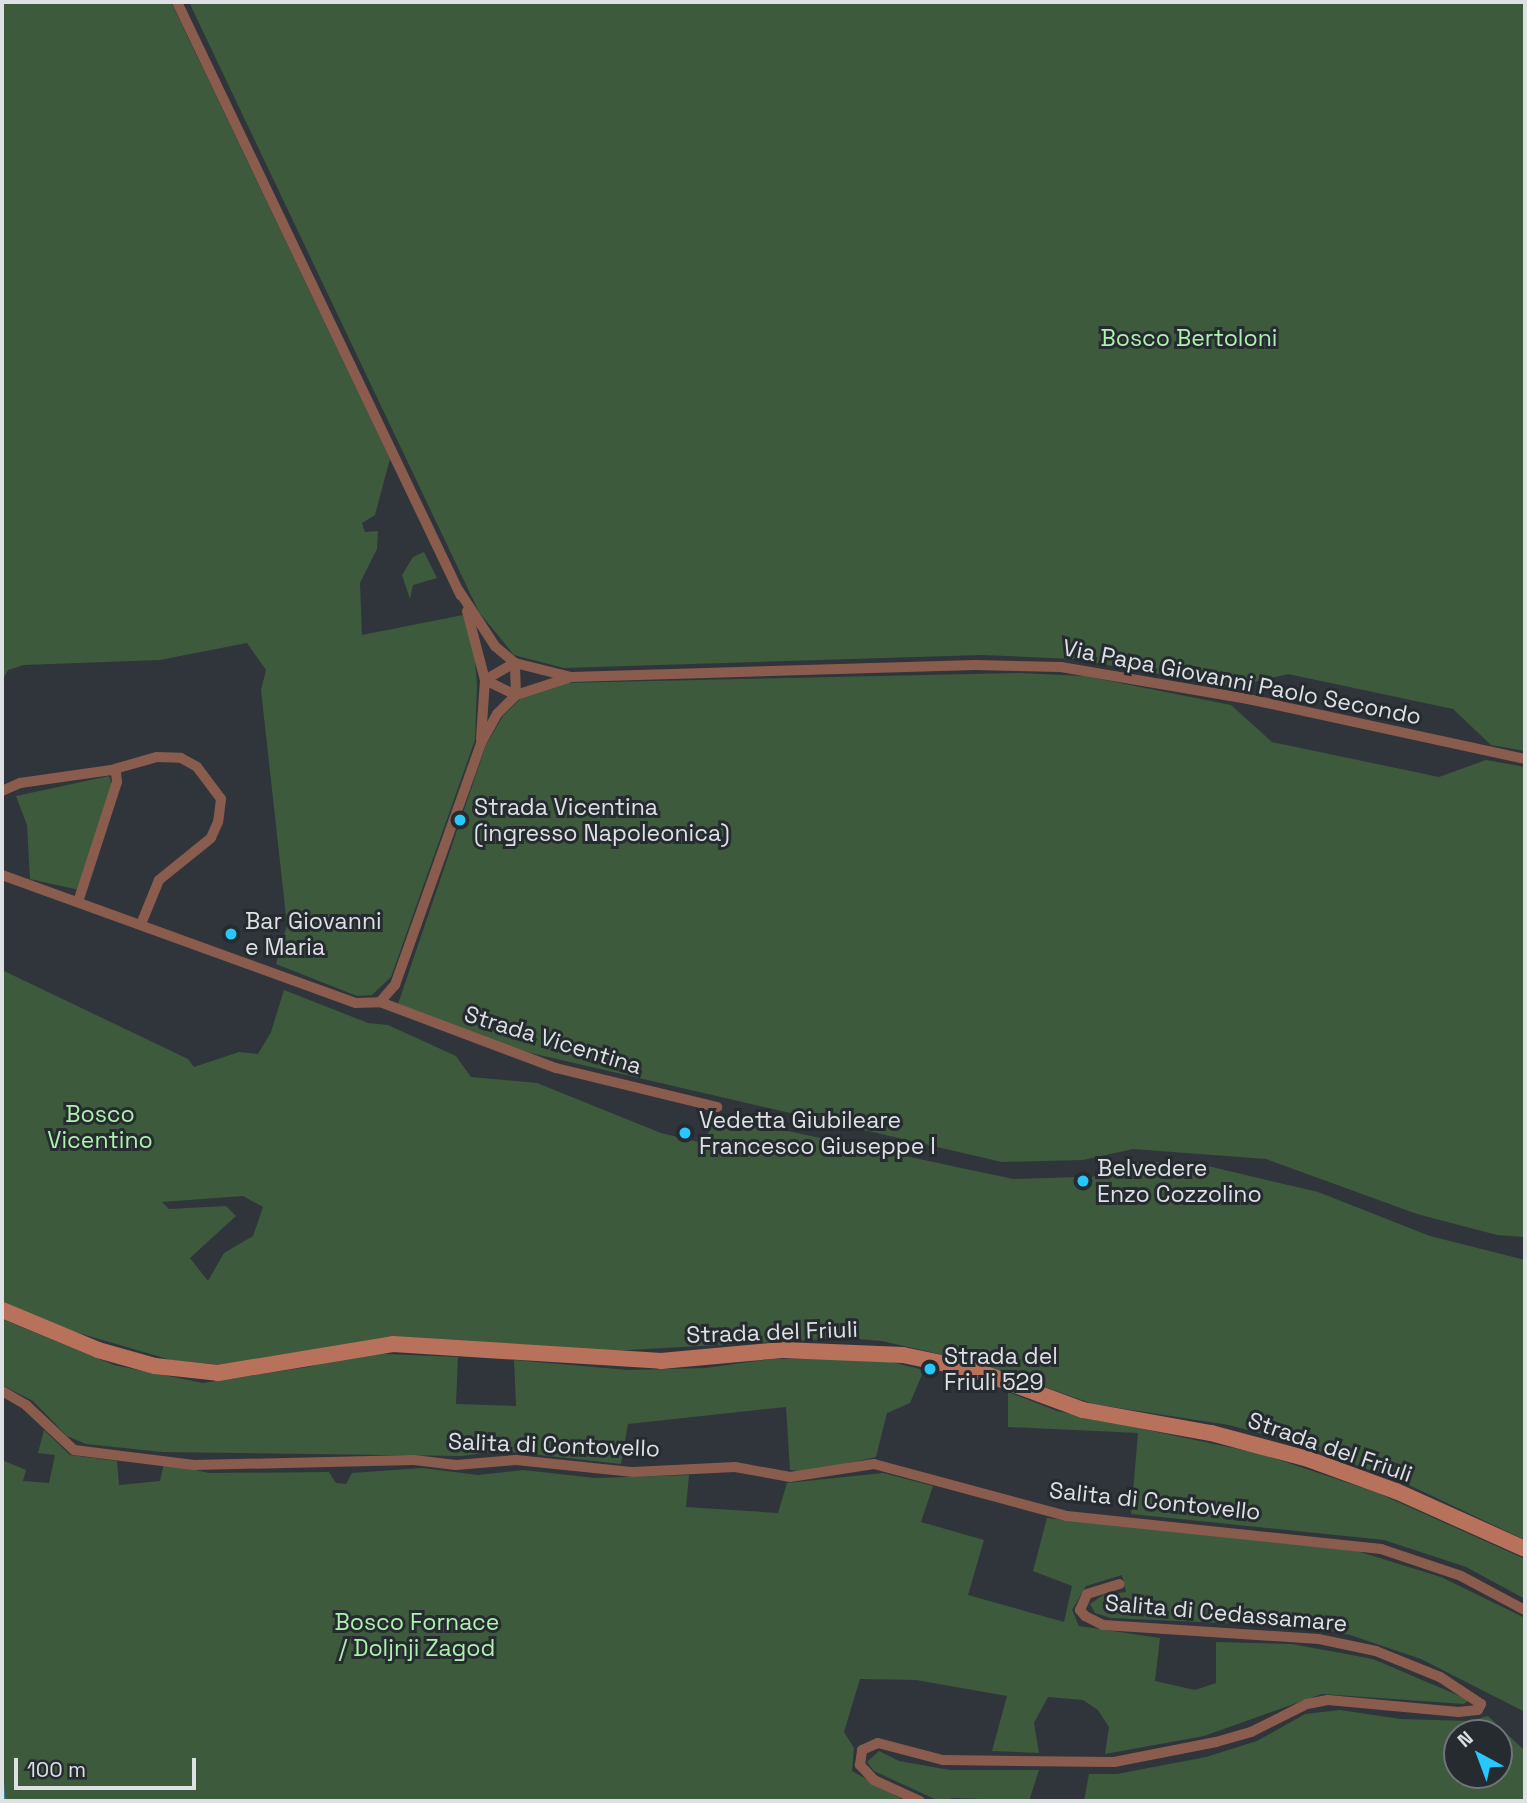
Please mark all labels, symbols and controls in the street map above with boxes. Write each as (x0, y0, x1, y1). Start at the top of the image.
park label: Bosco Bertoloni (1101, 324, 1277, 352)
street label: Via Papa Giovanni Paolo Secondo (1060, 634, 1424, 730)
place label: Strada Vicentina (ingresso Napoleonica) (474, 793, 730, 847)
marker: Strada Vicentina (ingresso Napoleonica) (452, 812, 468, 828)
place label: Bar Giovanni e Maria (245, 907, 382, 961)
marker: Bar Giovanni e Maria (223, 926, 239, 942)
street label: Strada Vicentina (461, 1000, 645, 1080)
park label: Bosco Vicentino (47, 1100, 153, 1154)
place label: Vedetta Giubileare Francesco Giuseppe I (699, 1106, 936, 1160)
marker: Vedetta Giubileare Francesco Giuseppe I (677, 1125, 693, 1141)
place label: Belvedere Enzo Cozzolino (1097, 1154, 1262, 1208)
marker: Belvedere Enzo Cozzolino (1075, 1173, 1091, 1189)
street label: Strada del Friuli (686, 1315, 858, 1349)
place label: Strada del Friuli 529 (944, 1342, 1058, 1396)
marker: Strada del Friuli 529 (922, 1361, 938, 1377)
street label: Strada del Friuli (1244, 1406, 1416, 1488)
street label: Salita di Contovello (447, 1428, 661, 1462)
street label: Salita di Contovello (1048, 1476, 1262, 1526)
street label: Salita di Cedassamare (1104, 1589, 1348, 1637)
park label: Bosco Fornace / Doljnji Zagod (335, 1608, 499, 1662)
north arrow (1443, 1719, 1513, 1789)
text: N (1452, 1726, 1478, 1753)
scale bar (18, 1744, 200, 1788)
text: 100 m (27, 1756, 86, 1783)

